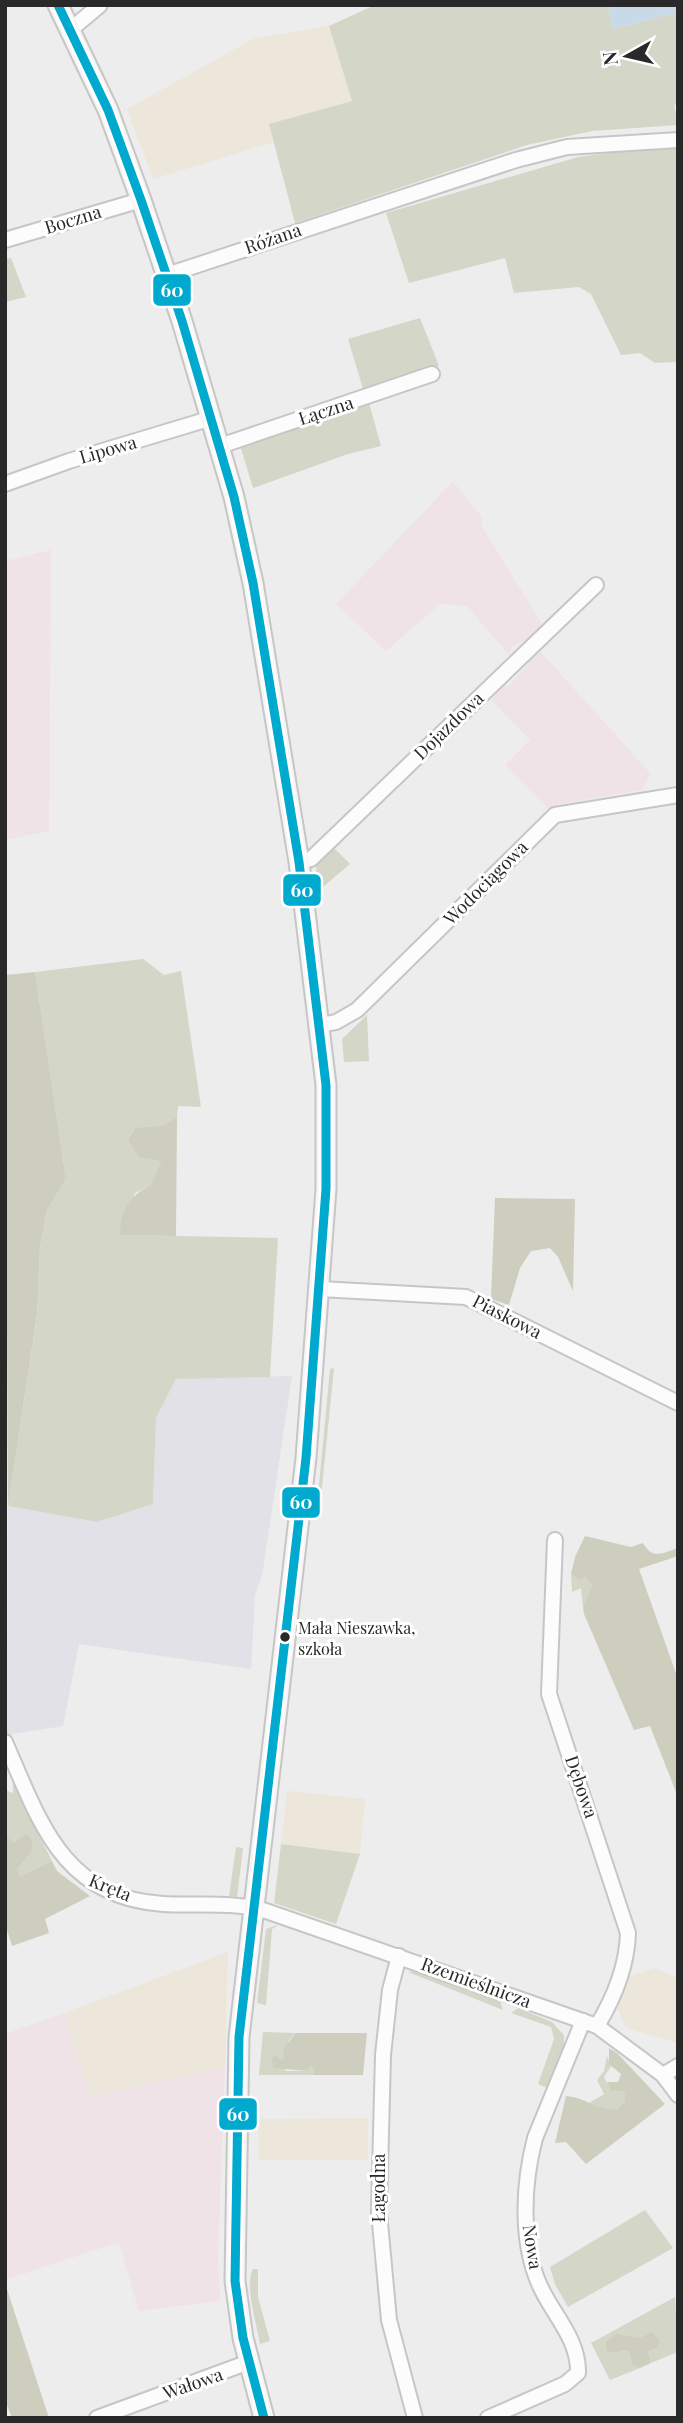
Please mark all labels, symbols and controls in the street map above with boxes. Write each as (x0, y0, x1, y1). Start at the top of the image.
north arrow (592, 21, 662, 91)
text: N (595, 50, 623, 67)
street label: Boczna (41, 199, 104, 239)
street label: Różana (241, 217, 304, 259)
line badge: 60 (152, 273, 192, 307)
text: 60 (161, 276, 183, 302)
street label: Łączna (295, 390, 356, 430)
street label: Lipowa (76, 429, 139, 469)
street label: Dojazdowa (408, 686, 488, 765)
street label: Wodociągowa (437, 835, 533, 930)
line badge: 60 (282, 873, 322, 907)
text: 60 (291, 876, 313, 902)
street label: Piaskowa (469, 1288, 546, 1344)
line badge: 60 (281, 1486, 321, 1519)
text: 60 (290, 1488, 312, 1514)
place label: Mała Nieszawka, szkoła (298, 1617, 415, 1659)
marker: Mała Nieszawka, szkoła (278, 1630, 292, 1644)
street label: Dębowa (560, 1752, 604, 1821)
street label: Kręta (86, 1868, 135, 1906)
street label: Rzemieślnicza (418, 1951, 535, 2013)
line badge: 60 (218, 2097, 258, 2131)
text: 60 (227, 2100, 249, 2126)
street label: Łagodna (366, 2154, 390, 2222)
street label: Nowa (518, 2223, 548, 2271)
street label: Wałowa (159, 2362, 226, 2405)

